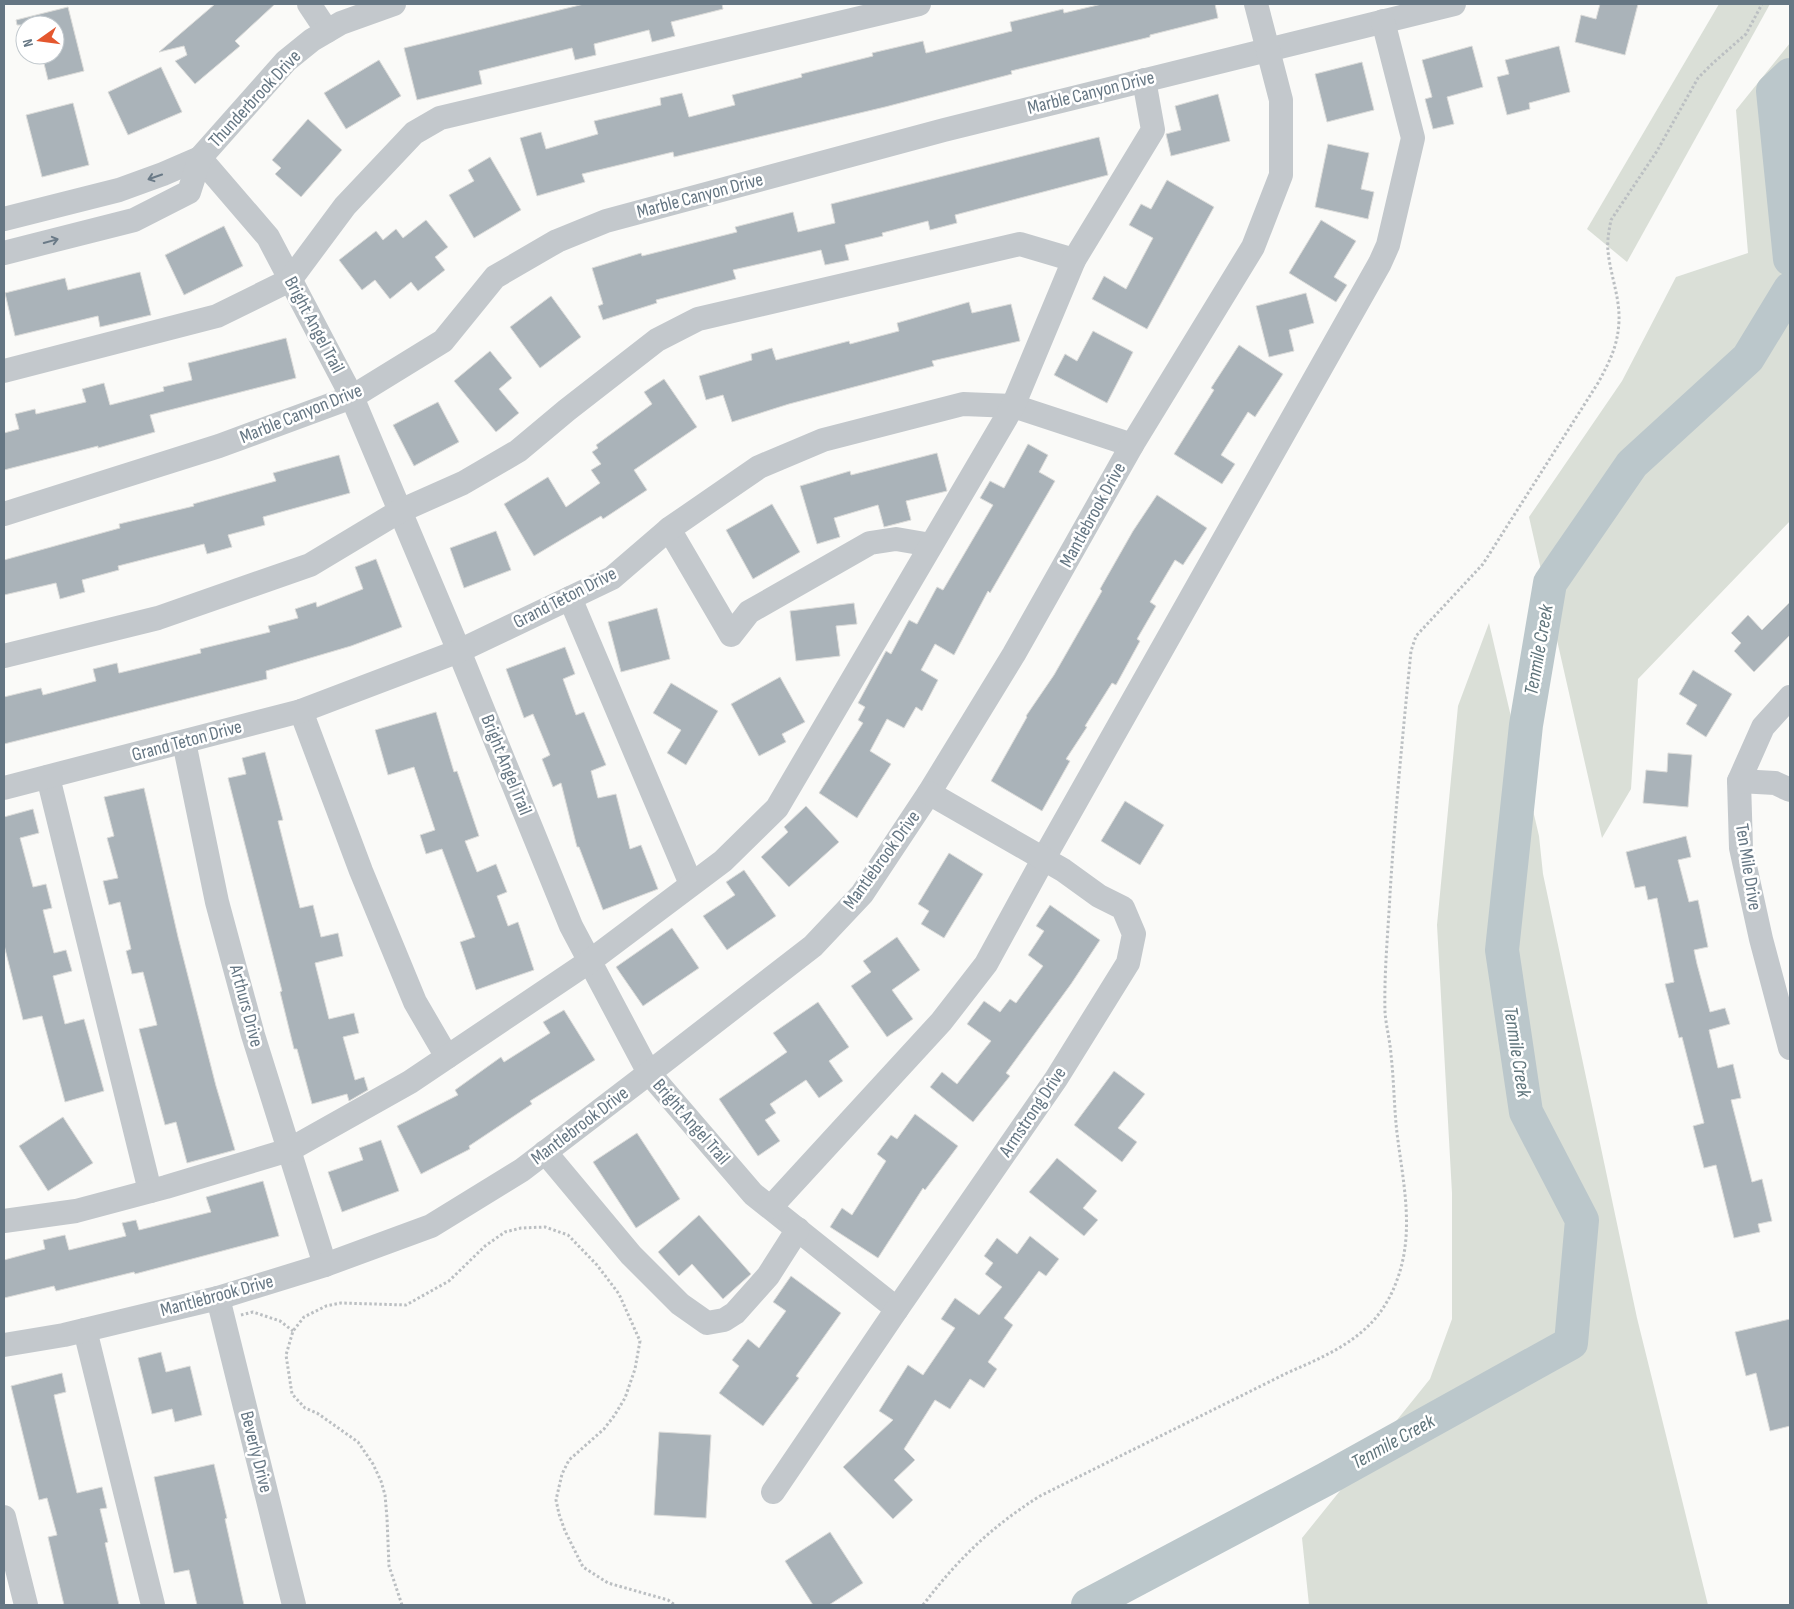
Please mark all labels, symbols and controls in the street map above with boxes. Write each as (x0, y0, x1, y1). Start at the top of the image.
north arrow (15, 15, 65, 65)
text: N (19, 37, 37, 49)
street label: Thunderbrook Drive (204, 45, 306, 153)
street label: Marble Canyon Drive (1025, 66, 1157, 120)
street label: Marble Canyon Drive (634, 168, 766, 224)
one-way arrow (148, 173, 163, 182)
one-way arrow (42, 236, 58, 245)
street label: Bright Angel Trail (279, 273, 349, 377)
street label: Marble Canyon Drive (237, 379, 365, 449)
street label: Mantlebrook Drive (1055, 459, 1131, 571)
street label: Grand Teton Drive (509, 562, 621, 634)
water label: Tenmile Creek (1519, 602, 1559, 697)
street label: Bright Angel Trail (475, 711, 537, 819)
street label: Grand Teton Drive (129, 715, 245, 767)
street label: Mantlebrook Drive (839, 806, 925, 914)
street label: Ten Mile Drive (1730, 822, 1766, 912)
street label: Arthurs Drive (224, 961, 268, 1050)
water label: Tenmile Creek (1498, 1005, 1536, 1100)
street label: Armstrong Drive (994, 1063, 1072, 1162)
street label: Bright Angel Trail (647, 1074, 735, 1170)
street label: Mantlebrook Drive (527, 1082, 633, 1170)
street label: Mantlebrook Drive (158, 1270, 276, 1322)
street label: Beverly Drive (235, 1409, 277, 1495)
water label: Tenmile Creek (1347, 1409, 1439, 1475)

